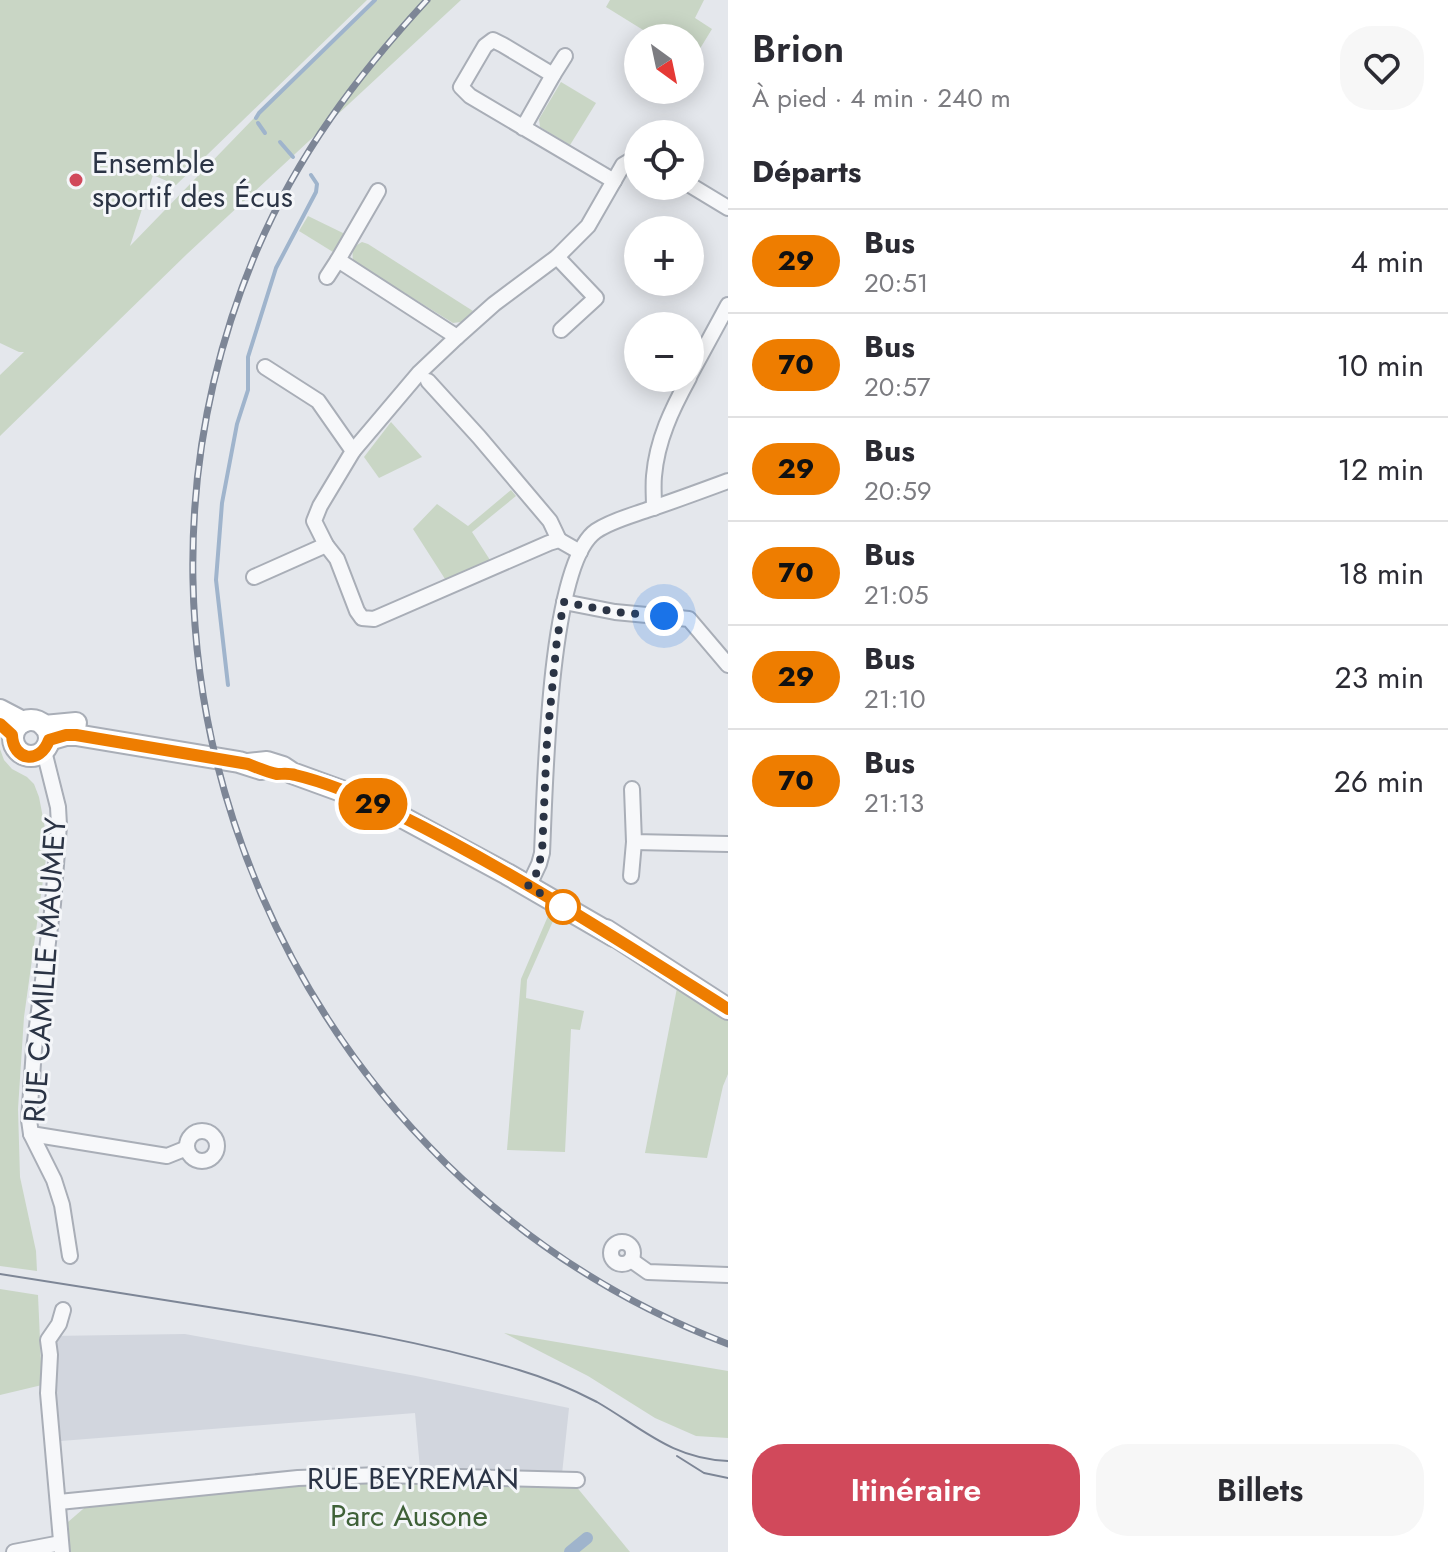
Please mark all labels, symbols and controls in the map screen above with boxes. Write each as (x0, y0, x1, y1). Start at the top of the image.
text: Brion (752, 21, 844, 76)
north arrow (624, 24, 704, 104)
map controls (624, 24, 704, 392)
button: heart (1340, 26, 1424, 110)
text: À pied · 4 min · 240 m (752, 79, 1011, 117)
button: locate (624, 120, 704, 200)
place label: Ensemble sportif des Écus (92, 141, 293, 218)
text: Départs (752, 150, 861, 193)
marker: Ensemble sportif des Écus (67, 171, 85, 189)
button: + (624, 216, 704, 296)
text: Bus (864, 221, 915, 264)
text: 29 (777, 240, 815, 281)
text: 4 min (1351, 240, 1424, 283)
text: 20:51 (864, 264, 929, 302)
button: − (624, 312, 704, 392)
text: Bus (864, 325, 915, 368)
text: 70 (778, 344, 814, 385)
text: 10 min (1337, 344, 1424, 387)
text: 20:57 (864, 368, 931, 406)
text: Bus (864, 429, 915, 472)
text: 29 (777, 448, 815, 489)
text: 12 min (1337, 448, 1424, 491)
text: 20:59 (864, 472, 932, 510)
text: Bus (864, 533, 915, 576)
text: 70 (778, 552, 814, 593)
text: 18 min (1338, 552, 1424, 595)
text: 21:05 (864, 576, 929, 614)
your location (644, 596, 684, 636)
text: Bus (864, 637, 915, 680)
text: 29 (777, 656, 815, 697)
text: 23 min (1335, 656, 1424, 699)
text: 21:10 (864, 680, 926, 718)
text: Bus (864, 741, 915, 784)
text: 70 (778, 760, 814, 801)
text: 26 min (1334, 760, 1424, 803)
line badge: 29 (337, 778, 409, 830)
text: 29 (354, 783, 392, 824)
text: 21:13 (864, 784, 924, 822)
street label: RUE CAMILLE MAUMEY (12, 816, 77, 1124)
unlabelled marker (546, 890, 580, 924)
button: Itinéraire (752, 1444, 1080, 1536)
button: Billets (1096, 1444, 1424, 1536)
street label: RUE BEYREMAN (307, 1457, 519, 1500)
park label: Parc Ausone (330, 1494, 488, 1537)

